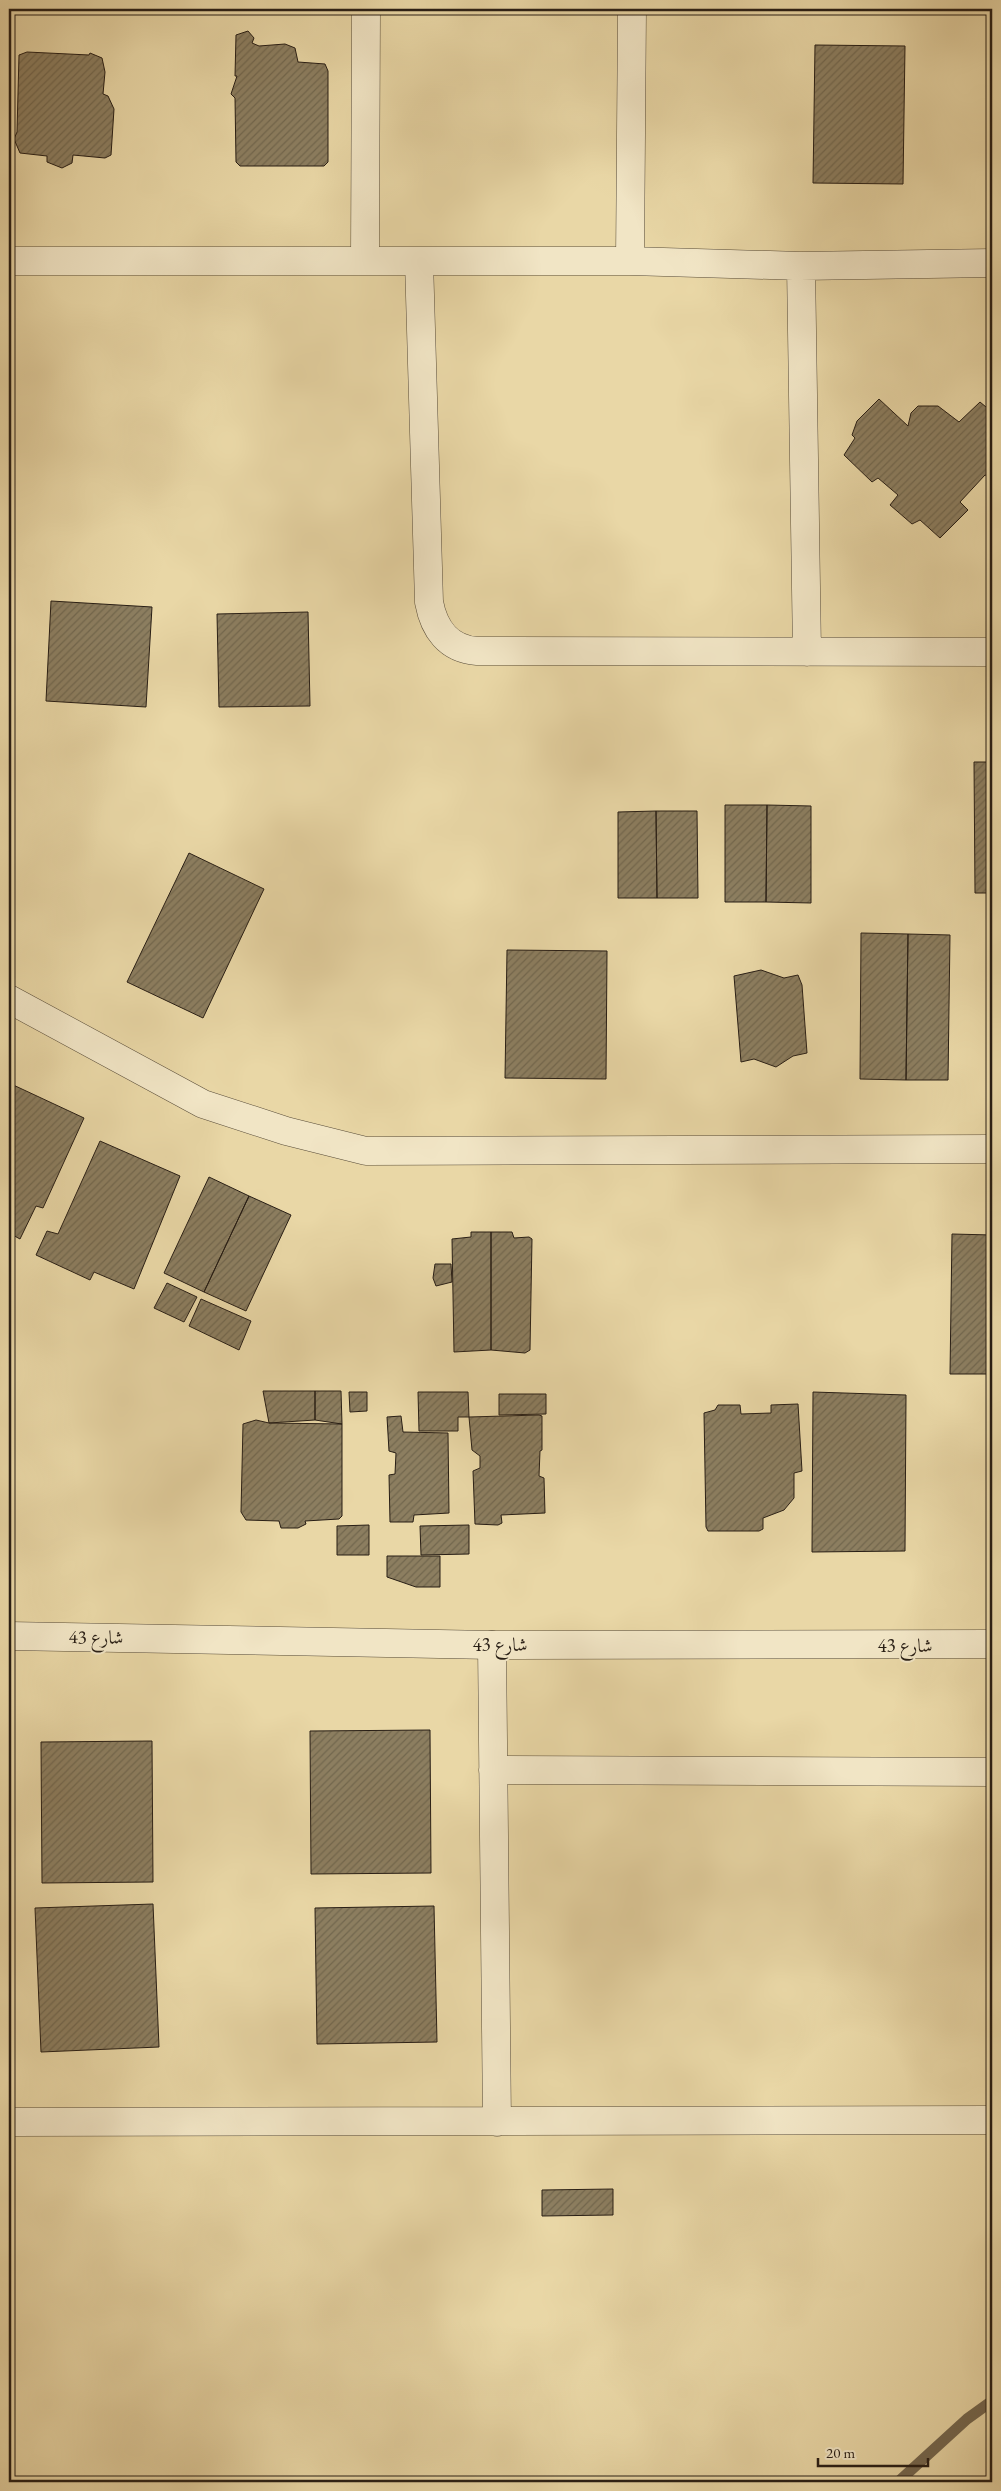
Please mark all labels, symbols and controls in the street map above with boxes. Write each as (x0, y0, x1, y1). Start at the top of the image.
street label: شارع 43 (68, 1624, 124, 1653)
street label: شارع 43 (472, 1632, 528, 1660)
street label: شارع 43 (877, 1633, 933, 1661)
scale bar (818, 2436, 928, 2468)
text: 20 m (826, 2443, 855, 2462)

